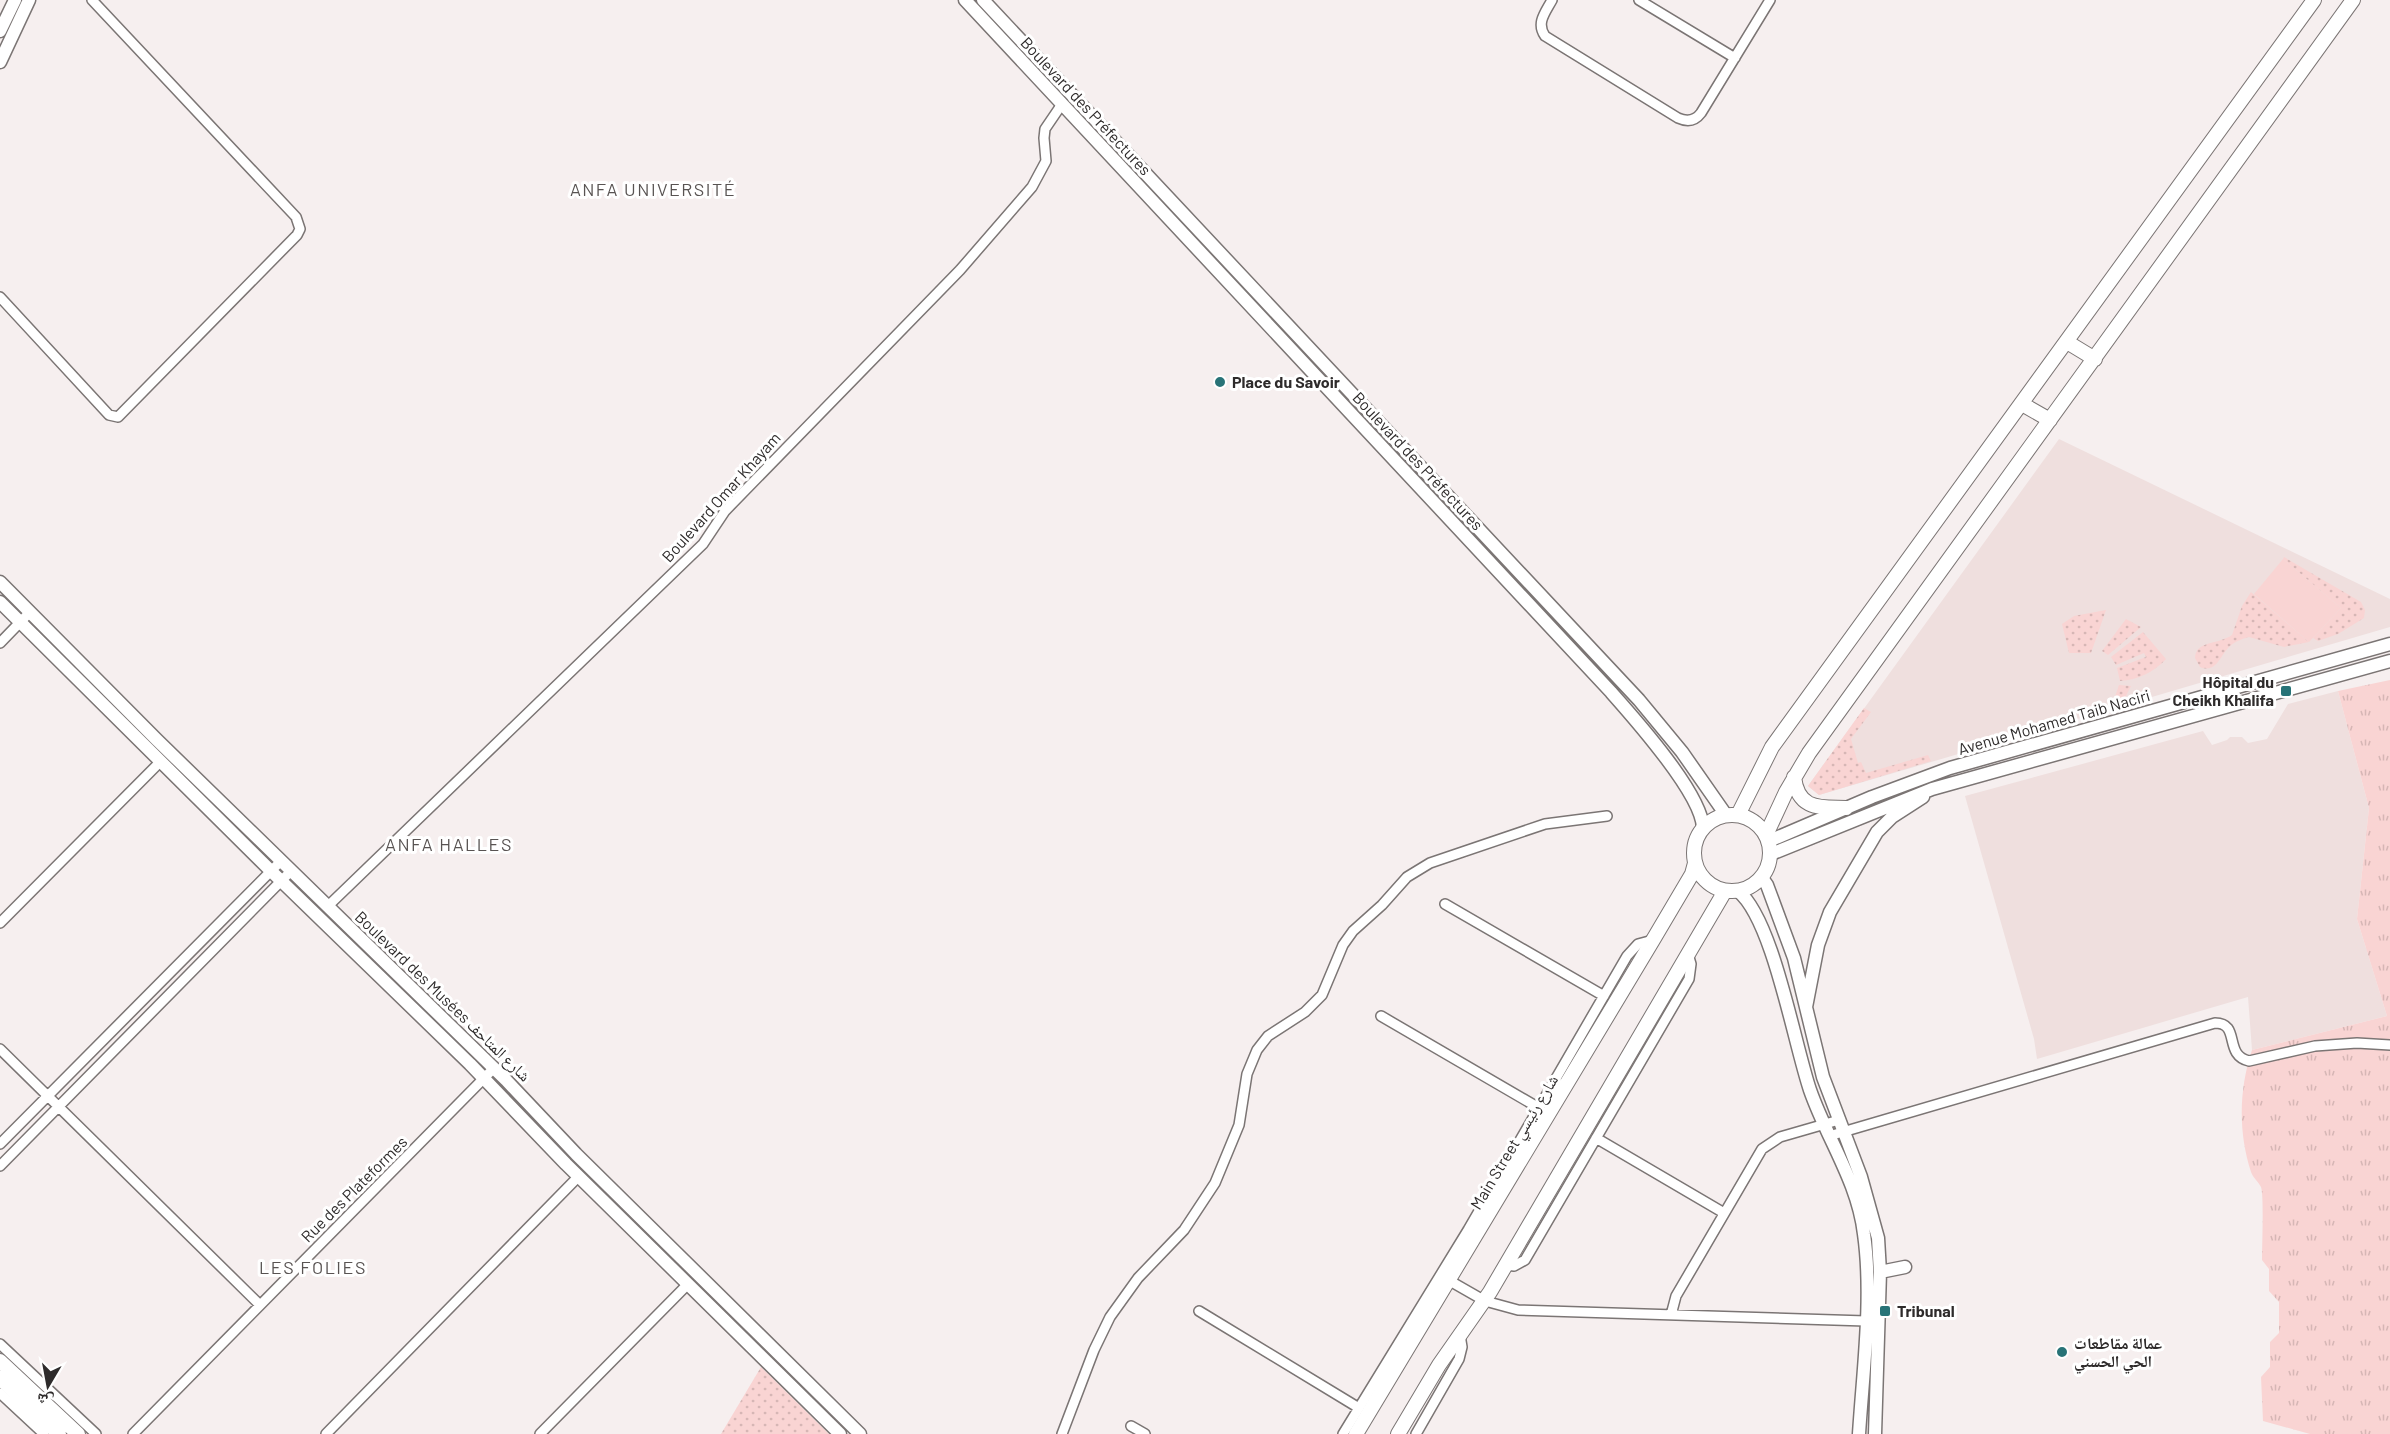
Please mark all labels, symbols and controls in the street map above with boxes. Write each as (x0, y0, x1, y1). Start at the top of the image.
street label: Boulevard des Préfectures (1017, 33, 1155, 179)
district label: ANFA UNIVERSITÉ (570, 178, 736, 200)
place label: Place du Savoir (1232, 372, 1340, 391)
marker: Place du Savoir (1213, 375, 1227, 389)
street label: Boulevard des Préfectures (1349, 388, 1487, 534)
street label: Boulevard Omar Khayam (657, 428, 784, 565)
place label: Hôpital du Cheikh Khalifa (2173, 672, 2274, 709)
marker: Hôpital du Cheikh Khalifa (2279, 684, 2293, 698)
street label: Avenue Mohamed Taib Naciri (1956, 685, 2152, 758)
district label: ANFA HALLES (385, 833, 513, 855)
street label: Boulevard des Musées شارع المتاحف (350, 907, 535, 1086)
street label: Main Street شارع رئيسي (1466, 1071, 1565, 1215)
street label: Rue des Plateformes (297, 1132, 411, 1246)
district label: LES FOLIES (259, 1256, 367, 1278)
place label: Tribunal (1897, 1301, 1955, 1320)
marker: Tribunal (1878, 1304, 1892, 1318)
place label: عمالة مقاطعات الحي الحسني (2074, 1333, 2162, 1374)
marker: عمالة مقاطعات الحي الحسني (2055, 1345, 2069, 1359)
north arrow (18, 1356, 78, 1416)
text: ش (35, 1389, 55, 1412)

